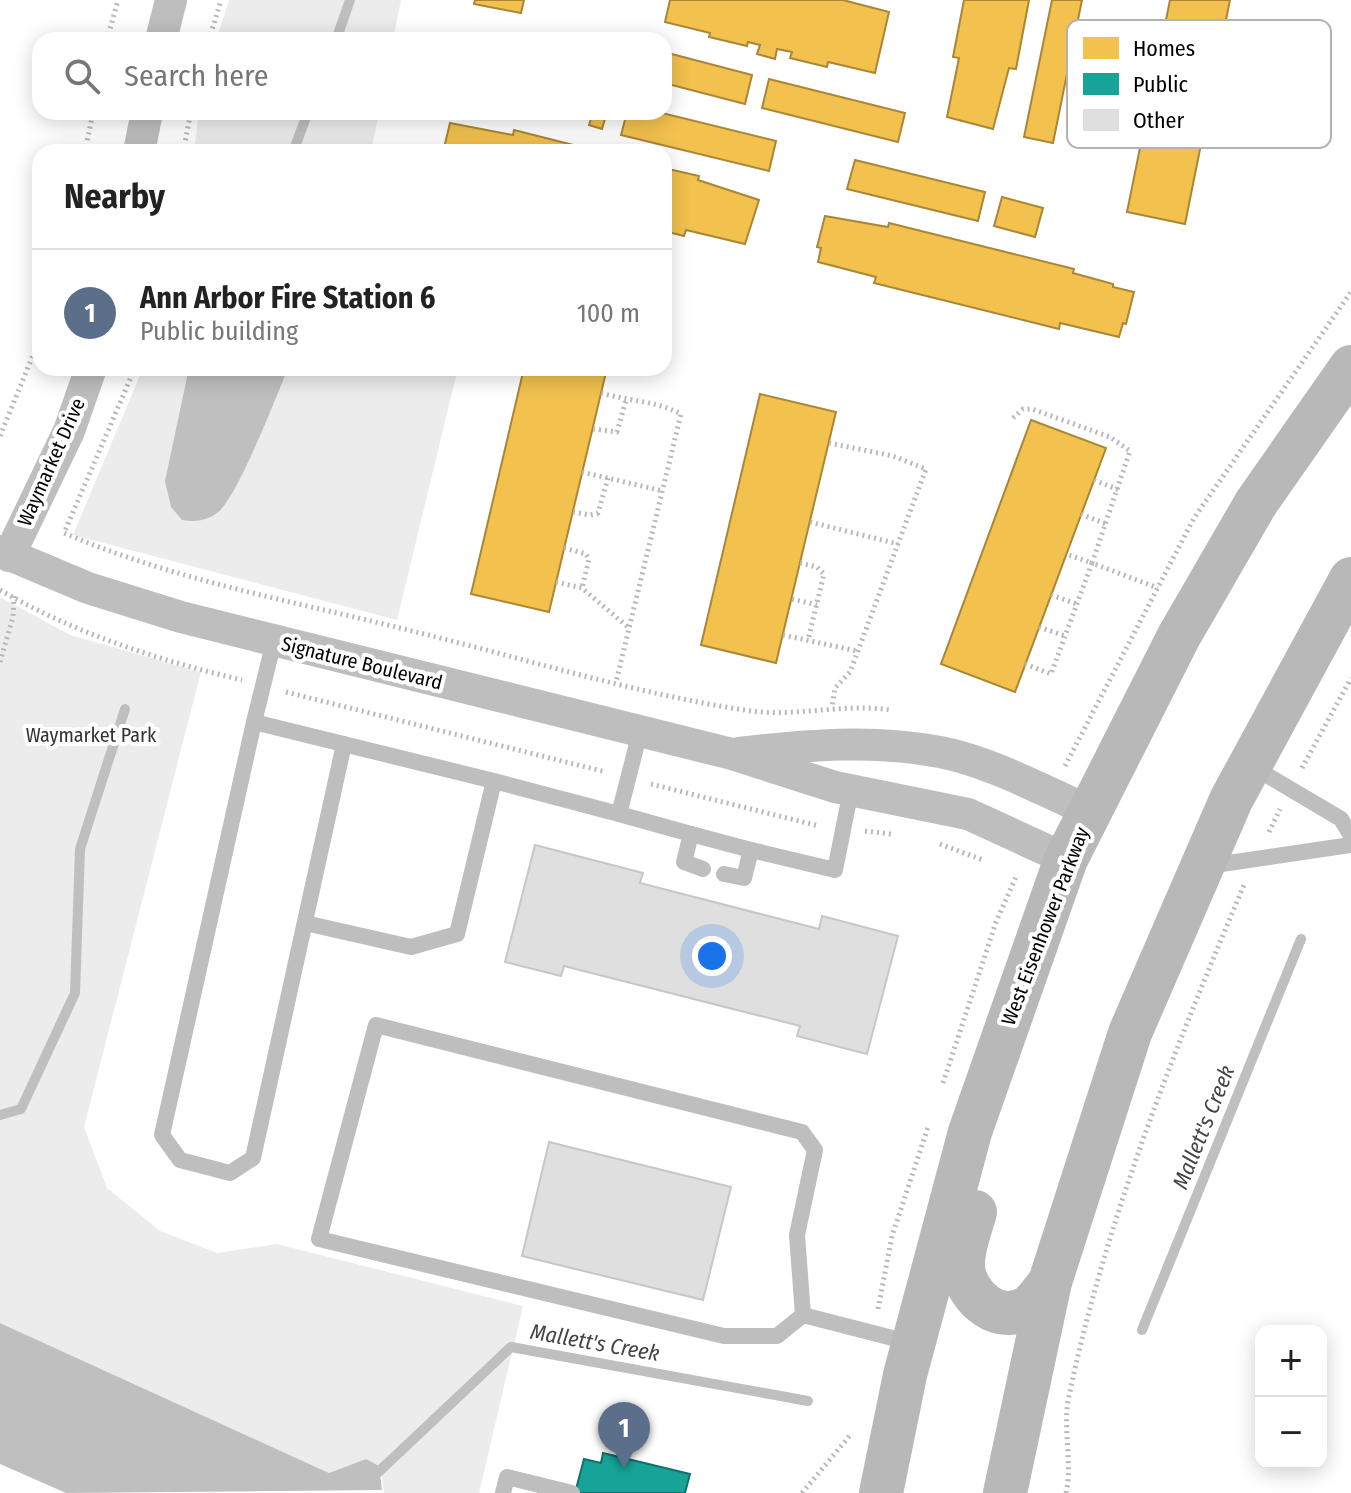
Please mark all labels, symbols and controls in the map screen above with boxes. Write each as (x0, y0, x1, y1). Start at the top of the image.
legend (1067, 20, 1331, 148)
search box (32, 32, 672, 120)
text: Homes (1133, 35, 1195, 62)
icon: search (60, 54, 104, 98)
text: Search here (124, 58, 269, 94)
text: Public (1133, 71, 1189, 98)
text: Other (1133, 107, 1184, 134)
text: Nearby (64, 176, 165, 217)
text: Ann Arbor Fire Station 6 (140, 280, 435, 316)
text: 1 (85, 298, 96, 329)
text: 100 m (577, 298, 640, 329)
text: Public building (140, 316, 298, 347)
street label: Waymarket Drive (12, 394, 90, 530)
street label: Signature Boulevard (279, 631, 445, 695)
park label: Waymarket Park (26, 723, 157, 747)
street label: West Eisenhower Parkway (996, 823, 1094, 1028)
your location (692, 936, 732, 976)
water label: Mallett's Creek (1166, 1061, 1241, 1193)
water label: Mallett's Creek (528, 1318, 662, 1367)
map controls (1255, 1325, 1327, 1469)
button: + (1255, 1325, 1327, 1397)
button: − (1255, 1397, 1327, 1469)
pin: 1 (598, 1402, 650, 1468)

